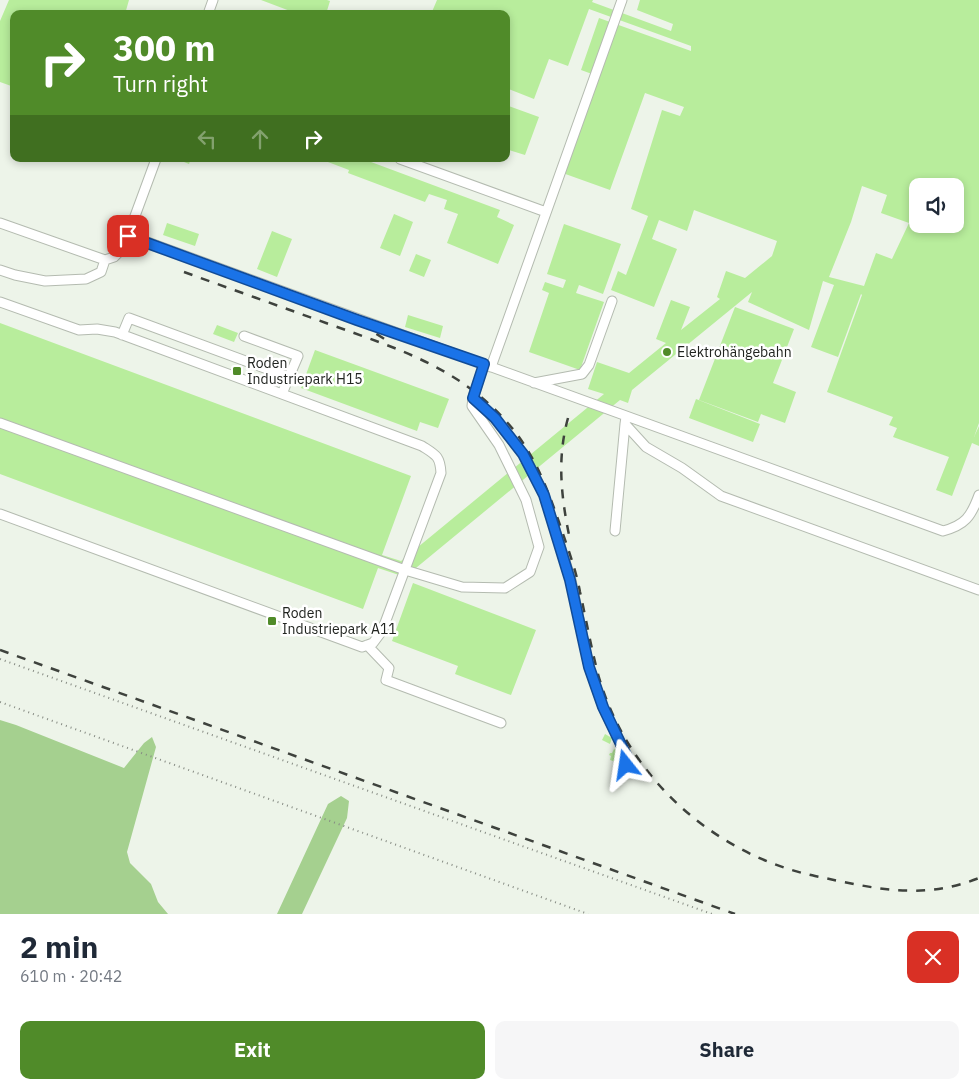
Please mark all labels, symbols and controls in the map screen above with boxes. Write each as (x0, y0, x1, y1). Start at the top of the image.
text: 300 m (113, 25, 216, 71)
icon: right (30, 30, 95, 95)
text: Turn right (113, 69, 208, 98)
icon: left (193, 125, 221, 153)
icon: ahead (246, 125, 274, 153)
icon: right (299, 125, 327, 153)
map controls (909, 178, 964, 233)
button: sound (909, 178, 964, 233)
pin (107, 215, 149, 257)
icon: arrive (114, 222, 142, 250)
place label: Elektrohängebahn (677, 343, 792, 361)
marker: Elektrohängebahn (661, 346, 673, 358)
place label: Roden Industriepark H15 (247, 354, 363, 388)
marker: Roden Industriepark H15 (231, 365, 243, 377)
place label: Roden Industriepark A11 (282, 604, 397, 638)
marker: Roden Industriepark A11 (266, 615, 278, 627)
position arrow (599, 738, 651, 790)
text: 2 min (20, 927, 98, 966)
button: close (907, 931, 959, 983)
text: 610 m · 20:42 (20, 966, 122, 986)
button: Exit (20, 1021, 485, 1079)
button: Share (495, 1021, 959, 1079)

